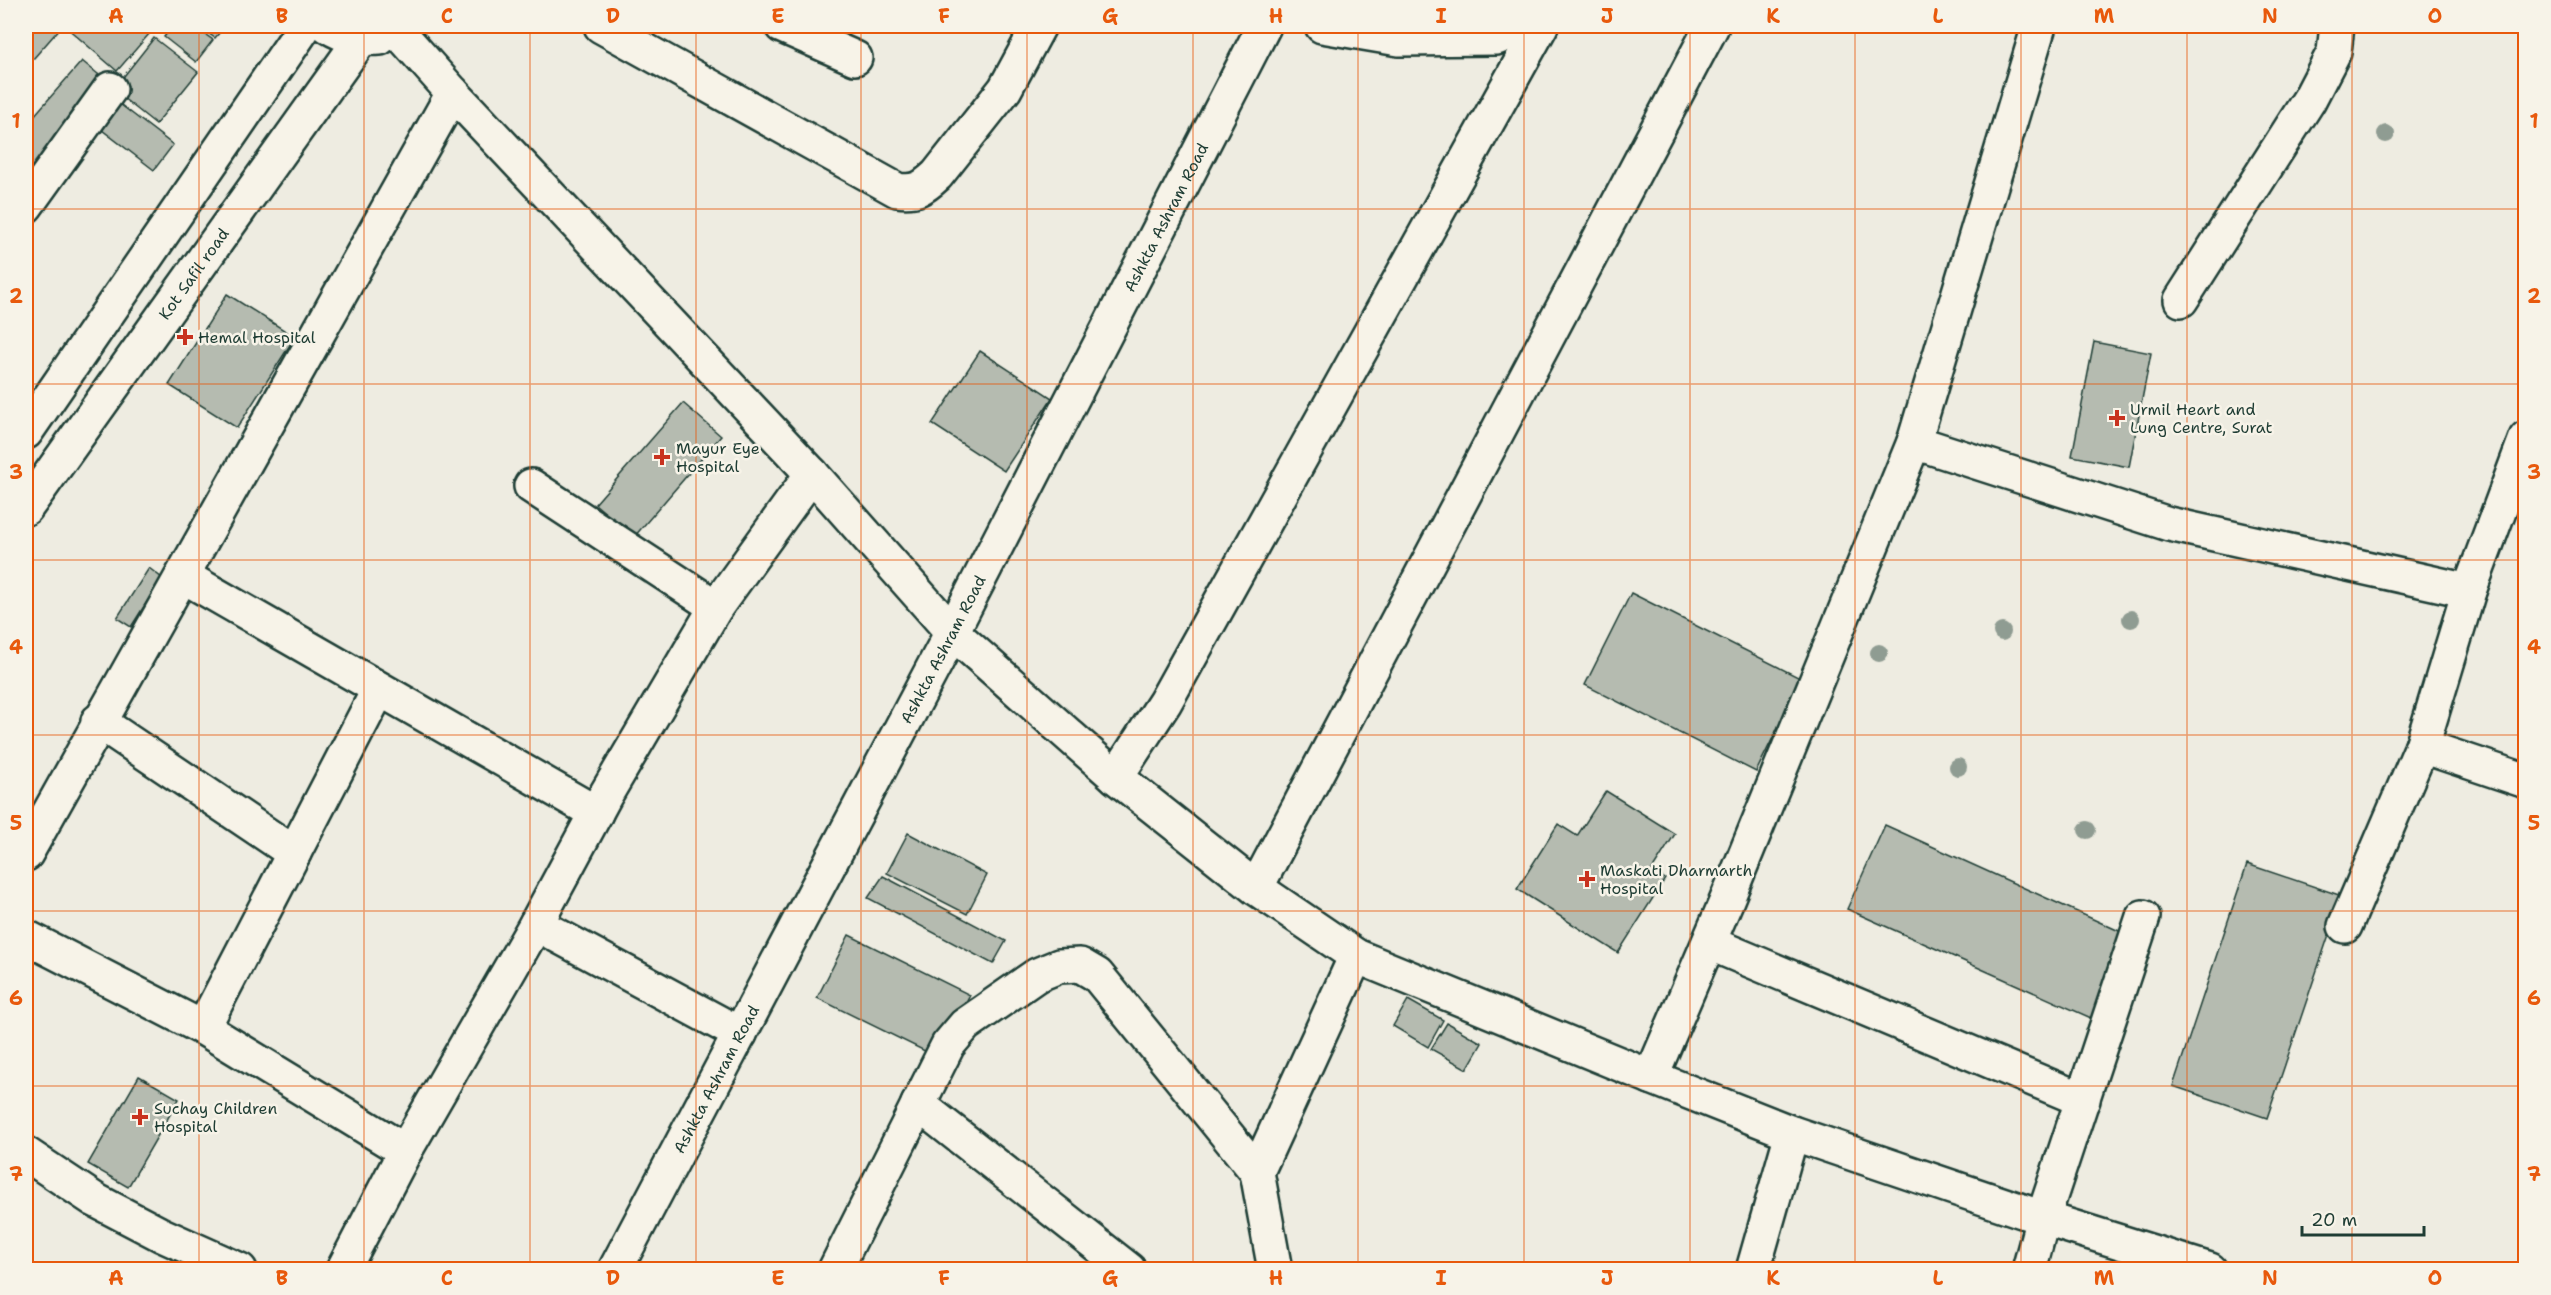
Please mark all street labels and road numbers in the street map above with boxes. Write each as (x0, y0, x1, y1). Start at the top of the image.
street label: Ashkta Ashram Road (1119, 139, 1213, 296)
street label: Kot Safil road (154, 224, 234, 324)
street label: Ashkta Ashram Road (896, 572, 991, 727)
street label: Ashkta Ashram Road (669, 1002, 764, 1157)

